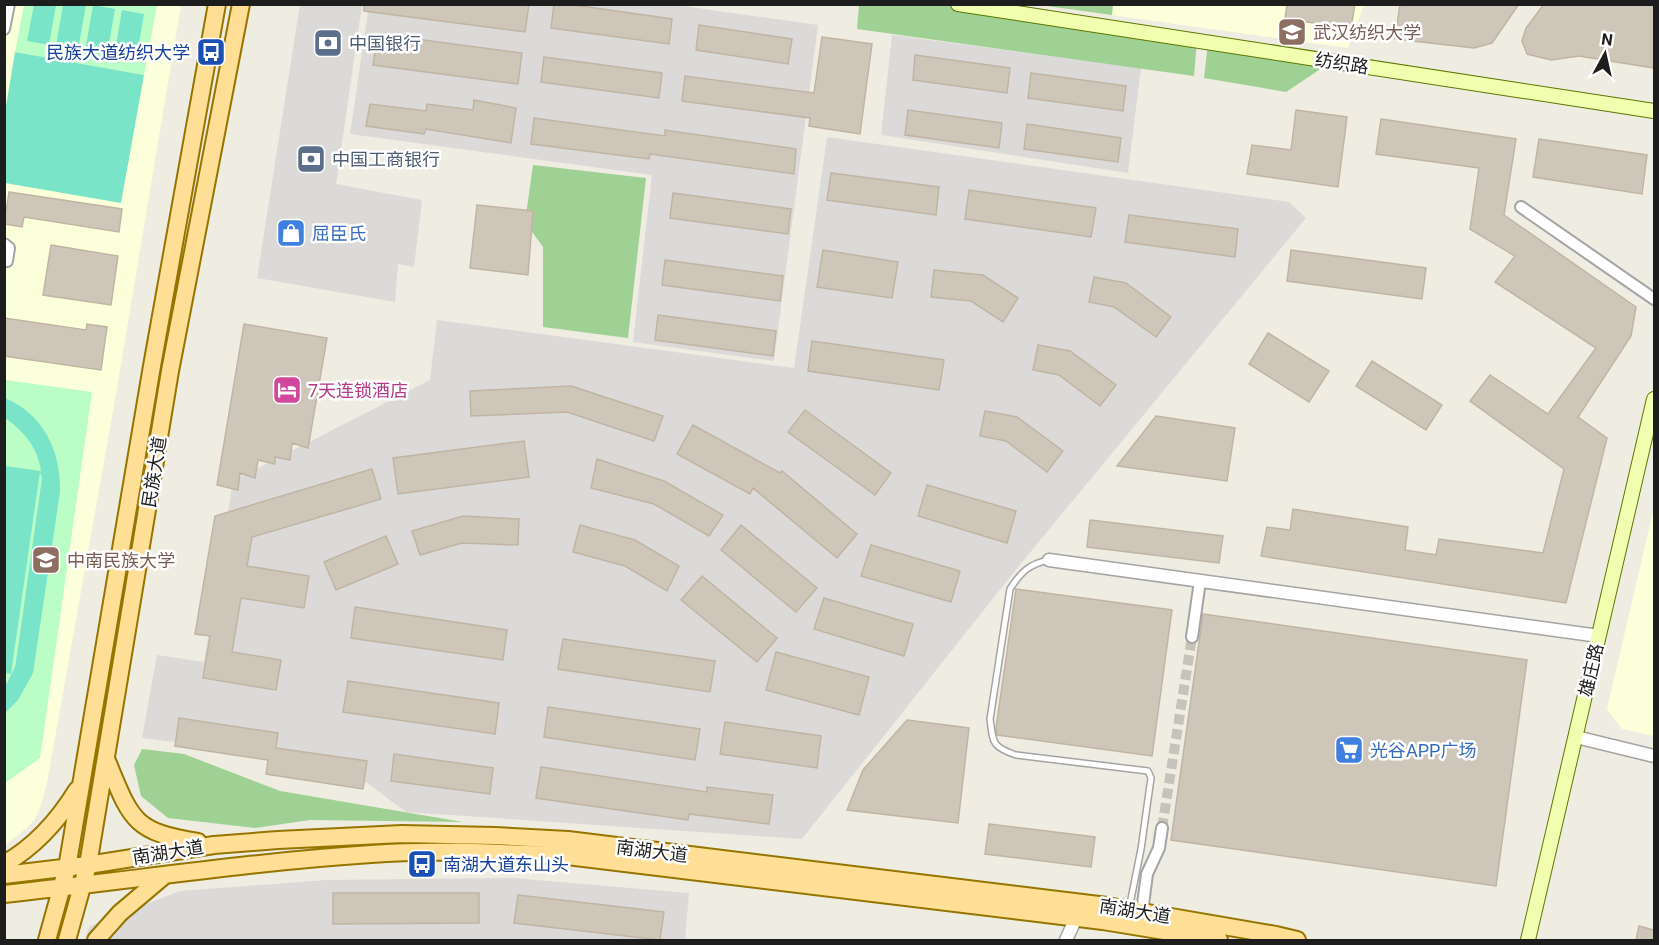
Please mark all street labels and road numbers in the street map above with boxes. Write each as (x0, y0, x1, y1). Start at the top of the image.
street label: 纺织路 (1314, 48, 1370, 78)
street label: 民族大道 (138, 435, 170, 509)
street label: 雄庄路 (1575, 641, 1607, 699)
street label: 南湖大道 (131, 836, 205, 868)
street label: 南湖大道 (615, 836, 689, 866)
street label: 南湖大道 (1098, 895, 1172, 927)

